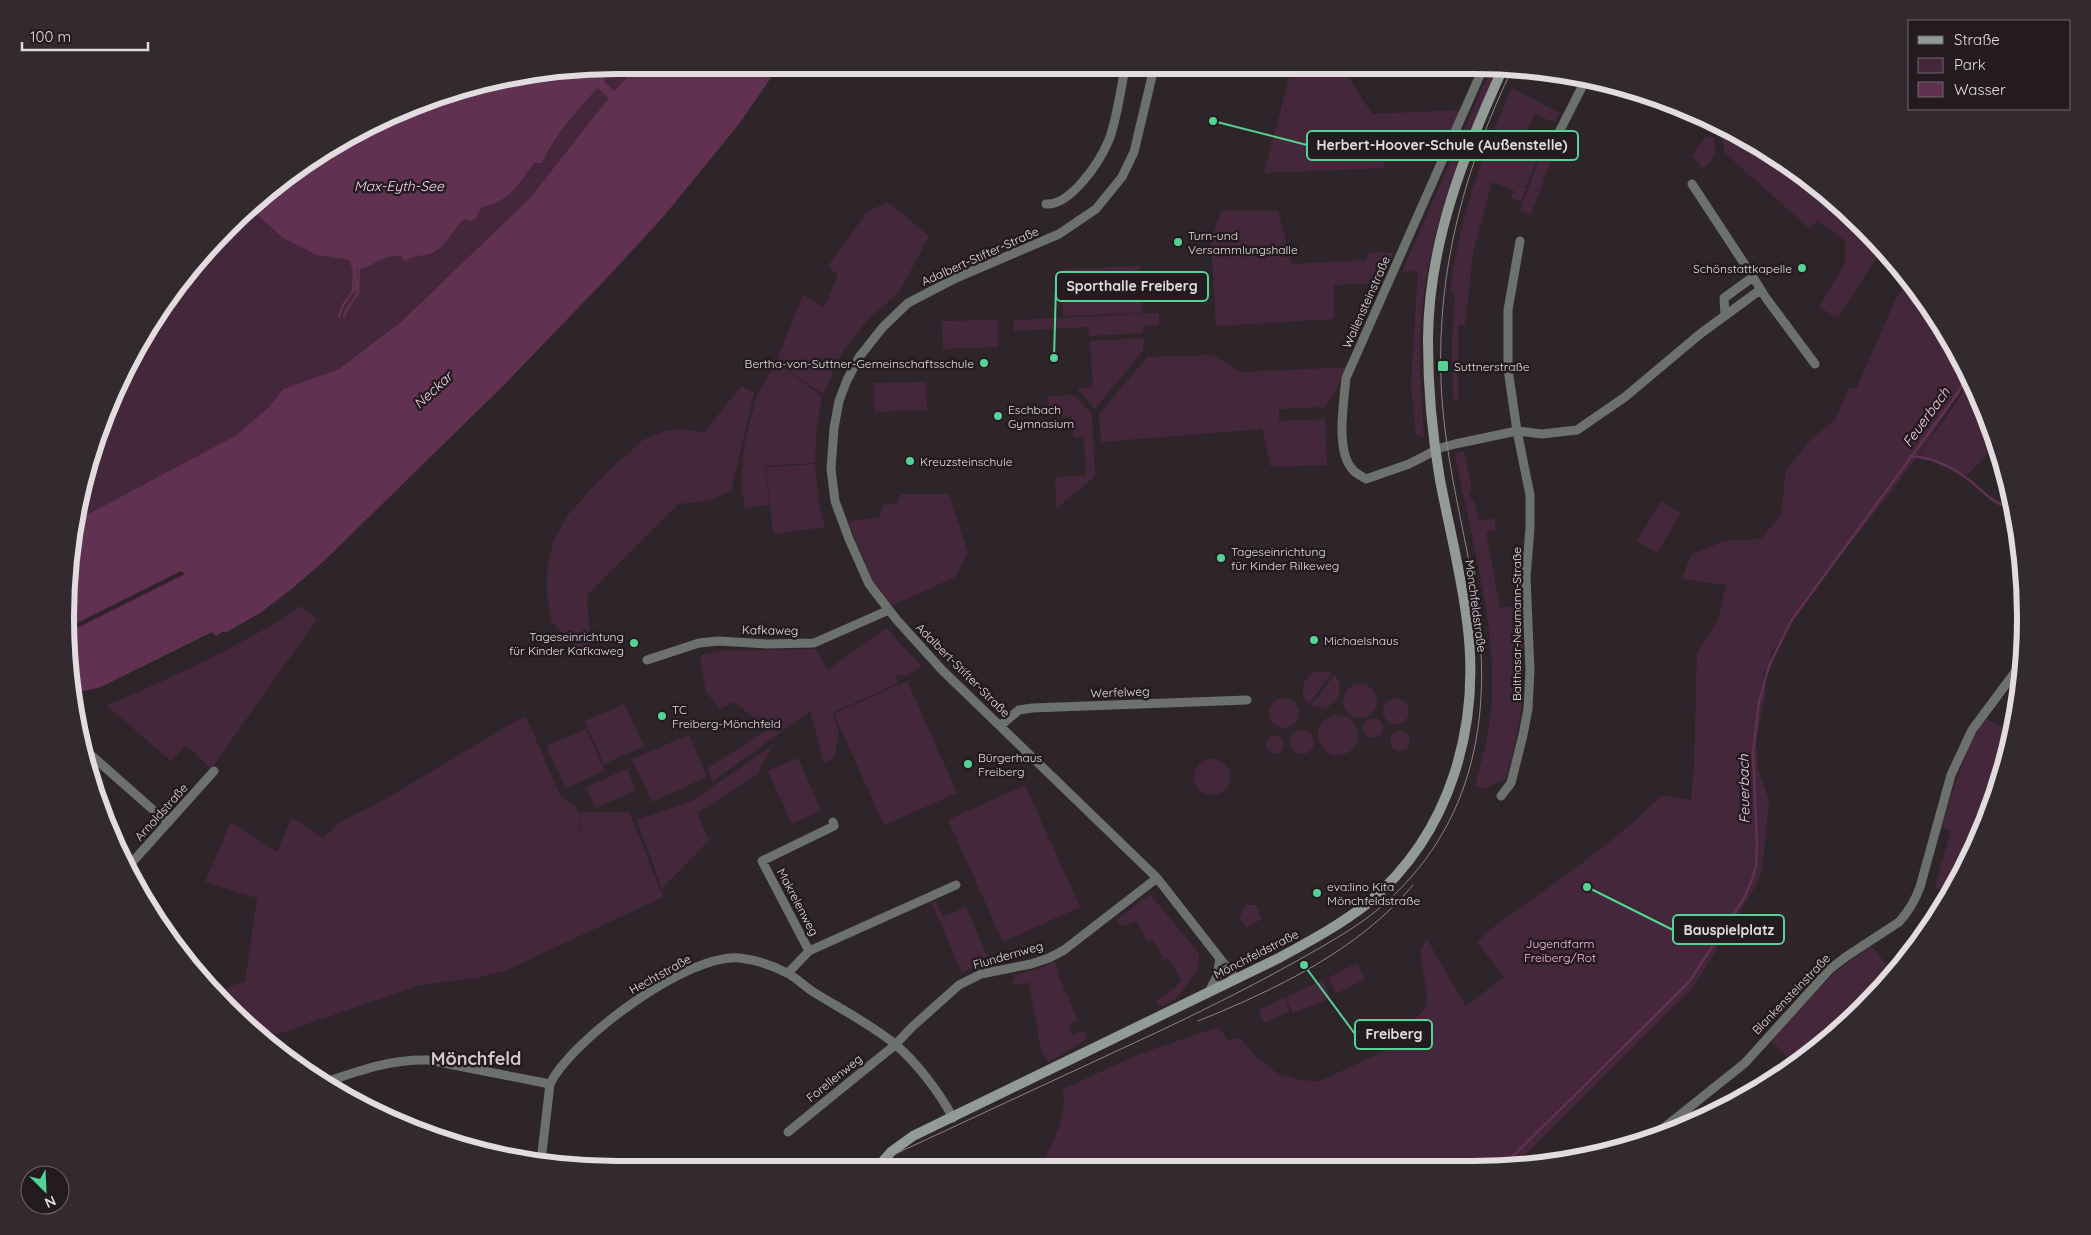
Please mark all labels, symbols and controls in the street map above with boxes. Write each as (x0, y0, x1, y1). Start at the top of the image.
scale bar (22, 20, 149, 52)
legend (1908, 20, 2071, 110)
text: 100 m (30, 27, 71, 46)
text: Straße (1954, 30, 2000, 49)
text: Park (1954, 55, 1986, 74)
text: Wasser (1954, 80, 2006, 99)
callout: Herbert-Hoover-Schule (Außenstelle) (1307, 131, 1578, 160)
text: Herbert-Hoover-Schule (Außenstelle) (1316, 136, 1568, 154)
water label: Max-Eyth-See (354, 177, 445, 195)
street label: Adalbert-Stifter-Straße (919, 223, 1041, 289)
place label: Turn-und Versammlungshalle (1188, 228, 1298, 257)
marker: Turn-und Versammlungshalle (1172, 236, 1184, 248)
street label: Wallensteinstraße (1339, 253, 1393, 350)
place label: Schönstattkapelle (1693, 261, 1792, 276)
marker: Schönstattkapelle (1796, 262, 1808, 274)
callout: Sporthalle Freiberg (1056, 272, 1208, 301)
text: Sporthalle Freiberg (1066, 277, 1198, 295)
place label: Bertha-von-Suttner-Gemeinschaftsschule (745, 356, 974, 371)
marker: Bertha-von-Suttner-Gemeinschaftsschule (978, 357, 990, 369)
marker: Suttnerstraße (1436, 359, 1450, 373)
place label: Suttnerstraße (1454, 359, 1530, 374)
water label: Neckar (410, 366, 457, 412)
water label: Feuerbach (1898, 383, 1954, 450)
place label: Eschbach Gymnasium (1008, 402, 1074, 431)
marker: Eschbach Gymnasium (992, 410, 1004, 422)
place label: Kreuzsteinschule (920, 454, 1013, 469)
marker: Kreuzsteinschule (904, 455, 916, 467)
place label: Tageseinrichtung für Kinder Rilkeweg (1231, 544, 1339, 573)
street label: Balthasar-Neumann-Straße (1509, 547, 1524, 701)
marker: Tageseinrichtung für Kinder Rilkeweg (1215, 552, 1227, 564)
street label: Mönchfeldstraße (1462, 559, 1490, 653)
street label: Adalbert-Stifter-Straße (913, 620, 1013, 720)
street label: Kafkaweg (742, 622, 798, 638)
place label: Tageseinrichtung für Kinder Kafkaweg (509, 629, 624, 658)
place label: Michaelshaus (1324, 633, 1399, 648)
marker: Michaelshaus (1308, 634, 1320, 646)
marker: Tageseinrichtung für Kinder Kafkaweg (628, 637, 640, 649)
street label: Werfelweg (1090, 683, 1150, 701)
place label: TC Freiberg-Mönchfeld (672, 702, 781, 731)
marker: TC Freiberg-Mönchfeld (656, 710, 668, 722)
place label: Bürgerhaus Freiberg (978, 750, 1043, 779)
water label: Feuerbach (1734, 753, 1754, 824)
marker: Bürgerhaus Freiberg (962, 758, 974, 770)
street label: Arnoldstraße (131, 780, 191, 844)
street label: Makrelenweg (774, 866, 822, 938)
place label: eva:lino Kita Mönchfeldstraße (1327, 879, 1420, 908)
marker: eva:lino Kita Mönchfeldstraße (1311, 887, 1323, 899)
callout: Bauspielplatz (1673, 915, 1784, 944)
text: Bauspielplatz (1684, 921, 1775, 939)
street label: Mönchfeldstraße (1211, 926, 1301, 982)
park label: Jugendfarm Freiberg/Rot (1524, 936, 1596, 965)
street label: Flundernweg (971, 938, 1045, 972)
street label: Hechtstraße (627, 951, 694, 997)
street label: Blankensteinstraße (1749, 951, 1833, 1037)
callout: Freiberg (1355, 1020, 1432, 1049)
text: Freiberg (1366, 1025, 1423, 1043)
district label: Mönchfeld (431, 1047, 521, 1070)
street label: Forellenweg (803, 1051, 865, 1105)
north arrow (20, 1165, 70, 1215)
text: N (42, 1192, 59, 1212)

